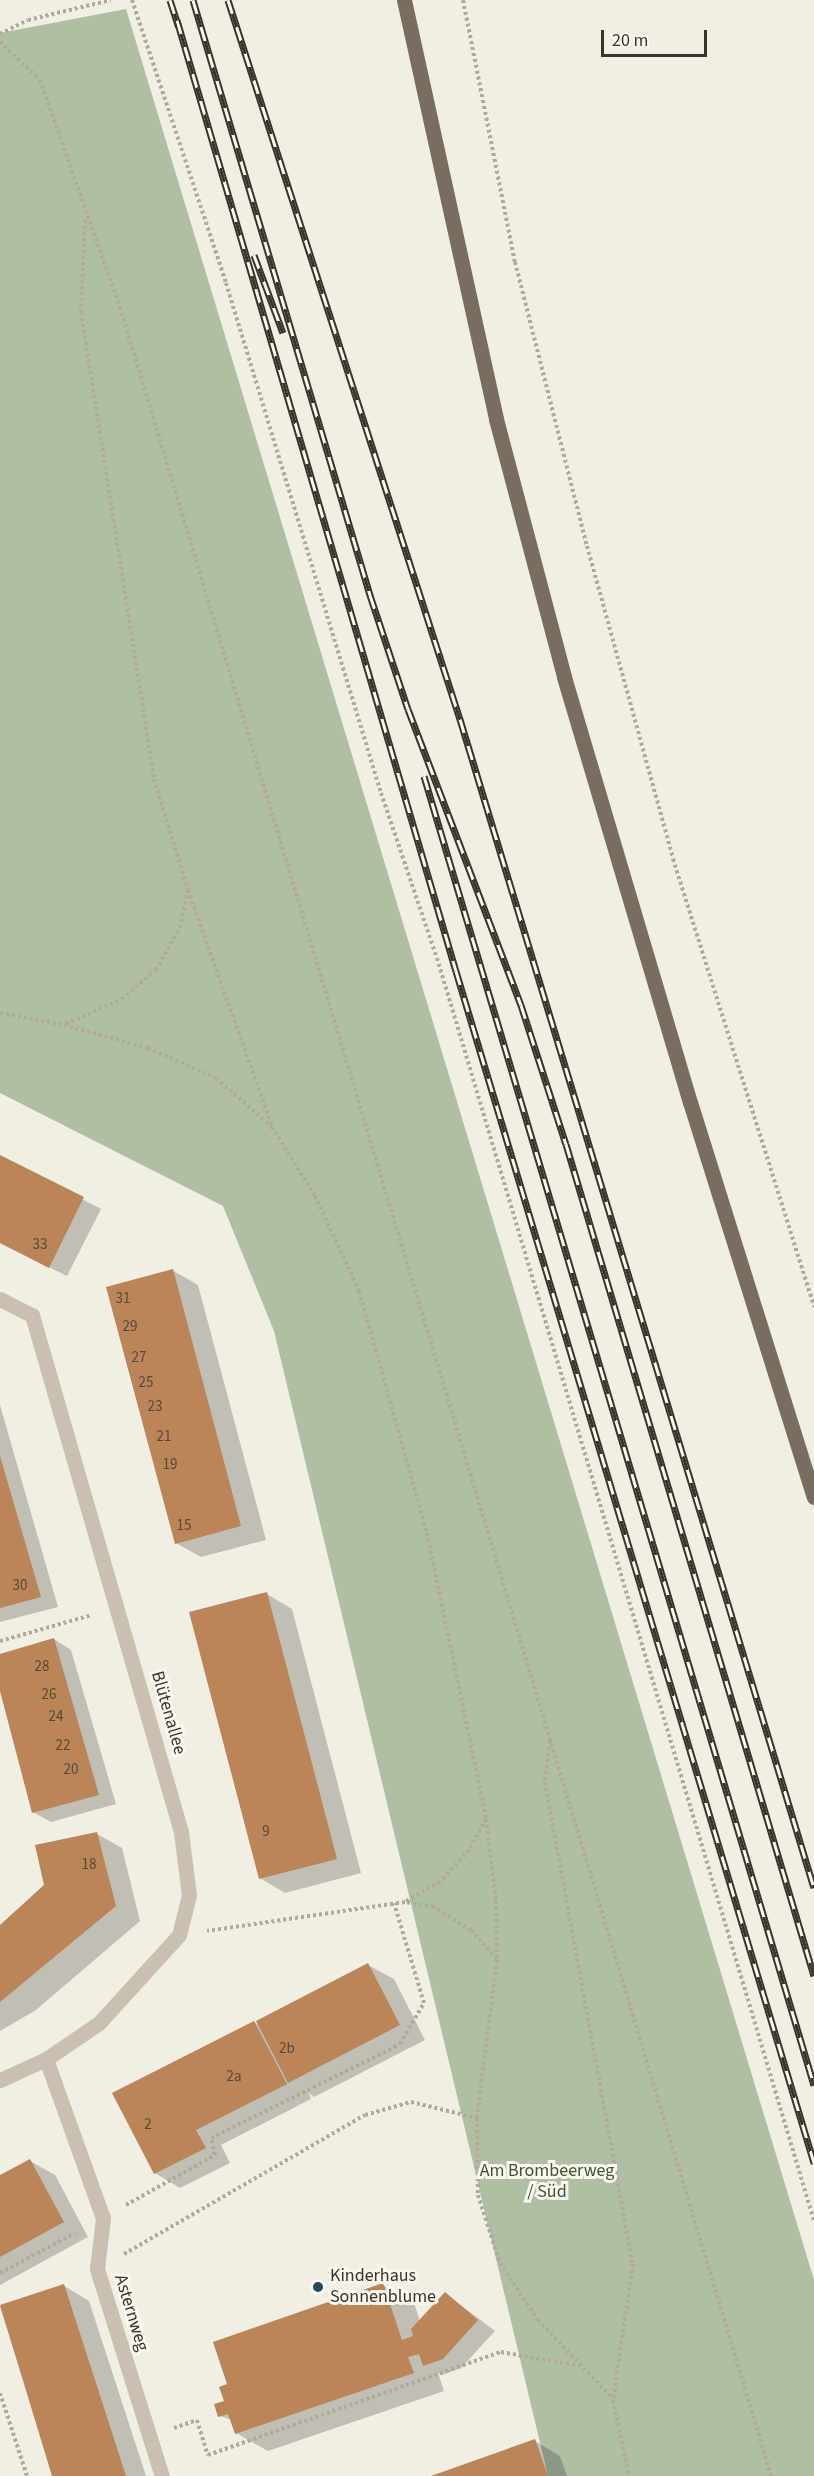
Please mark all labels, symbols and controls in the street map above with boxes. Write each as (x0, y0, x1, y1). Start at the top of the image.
scale bar (604, 18, 710, 56)
text: 20 m (612, 28, 648, 53)
house number: 33 (33, 1236, 47, 1254)
house number: 31 (116, 1290, 130, 1308)
house number: 29 (123, 1318, 137, 1336)
house number: 27 (132, 1349, 146, 1367)
house number: 25 (139, 1374, 153, 1392)
house number: 23 (148, 1398, 162, 1416)
house number: 21 (157, 1428, 171, 1446)
house number: 19 (163, 1456, 177, 1474)
house number: 15 (177, 1517, 191, 1535)
house number: 30 (13, 1577, 27, 1595)
house number: 28 (35, 1658, 49, 1676)
street label: Blütenallee (146, 1669, 190, 1757)
house number: 26 (42, 1686, 56, 1704)
house number: 24 (49, 1708, 63, 1726)
house number: 22 (56, 1737, 70, 1755)
house number: 20 (64, 1761, 78, 1779)
house number: 9 (262, 1823, 270, 1841)
house number: 18 (82, 1856, 96, 1874)
house number: 2b (279, 2040, 295, 2058)
house number: 2a (226, 2068, 242, 2086)
house number: 2 (144, 2116, 152, 2134)
park label: Am Brombeerweg / Süd (480, 2161, 614, 2204)
place label: Kinderhaus Sonnenblume (330, 2266, 436, 2308)
street label: Asternweg (109, 2272, 153, 2354)
marker: Kinderhaus Sonnenblume (311, 2280, 325, 2294)

